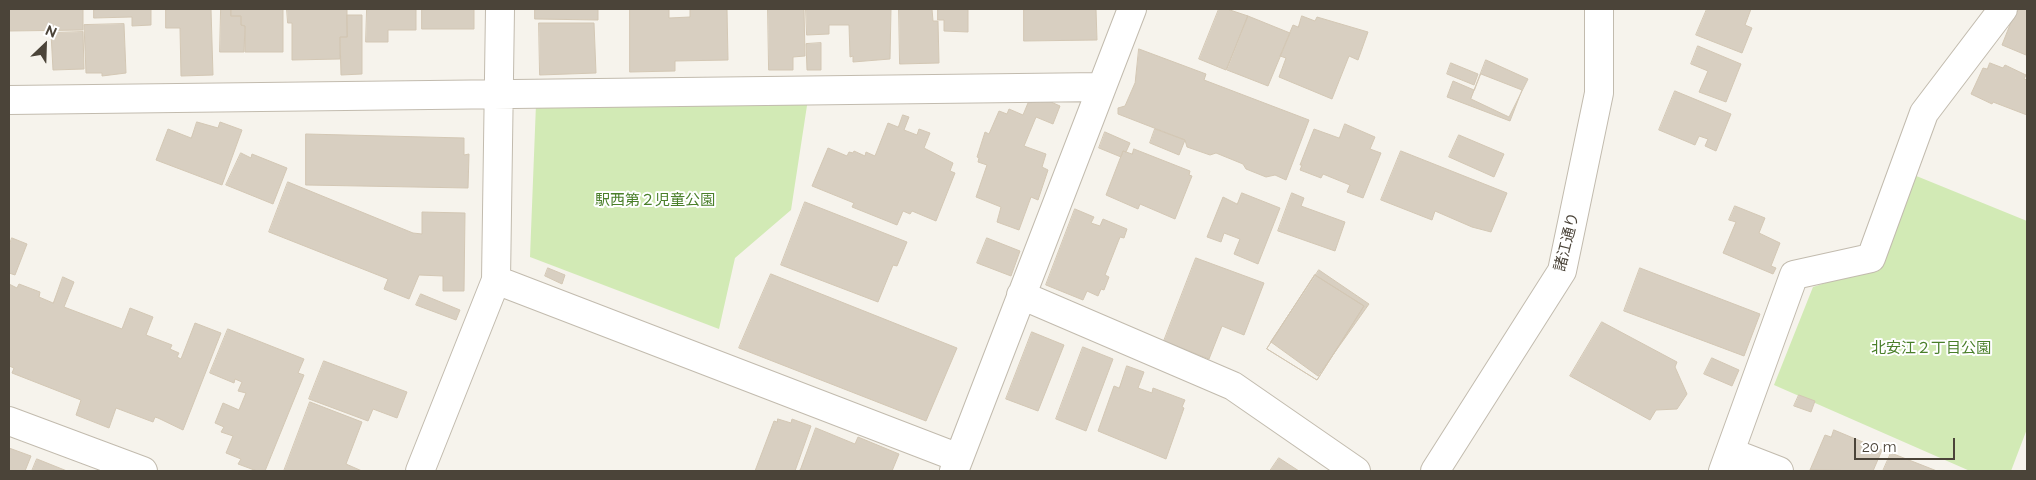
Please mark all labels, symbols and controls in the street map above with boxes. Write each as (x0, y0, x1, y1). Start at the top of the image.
north arrow (20, 20, 70, 70)
text: N (43, 22, 59, 41)
park label: 駅西第２児童公園 (595, 191, 715, 209)
street label: 諸江通り (1551, 211, 1583, 273)
park label: 北安江２丁目公園 (1871, 339, 1991, 357)
scale bar (1856, 428, 1957, 460)
text: 20 m (1862, 438, 1897, 456)

